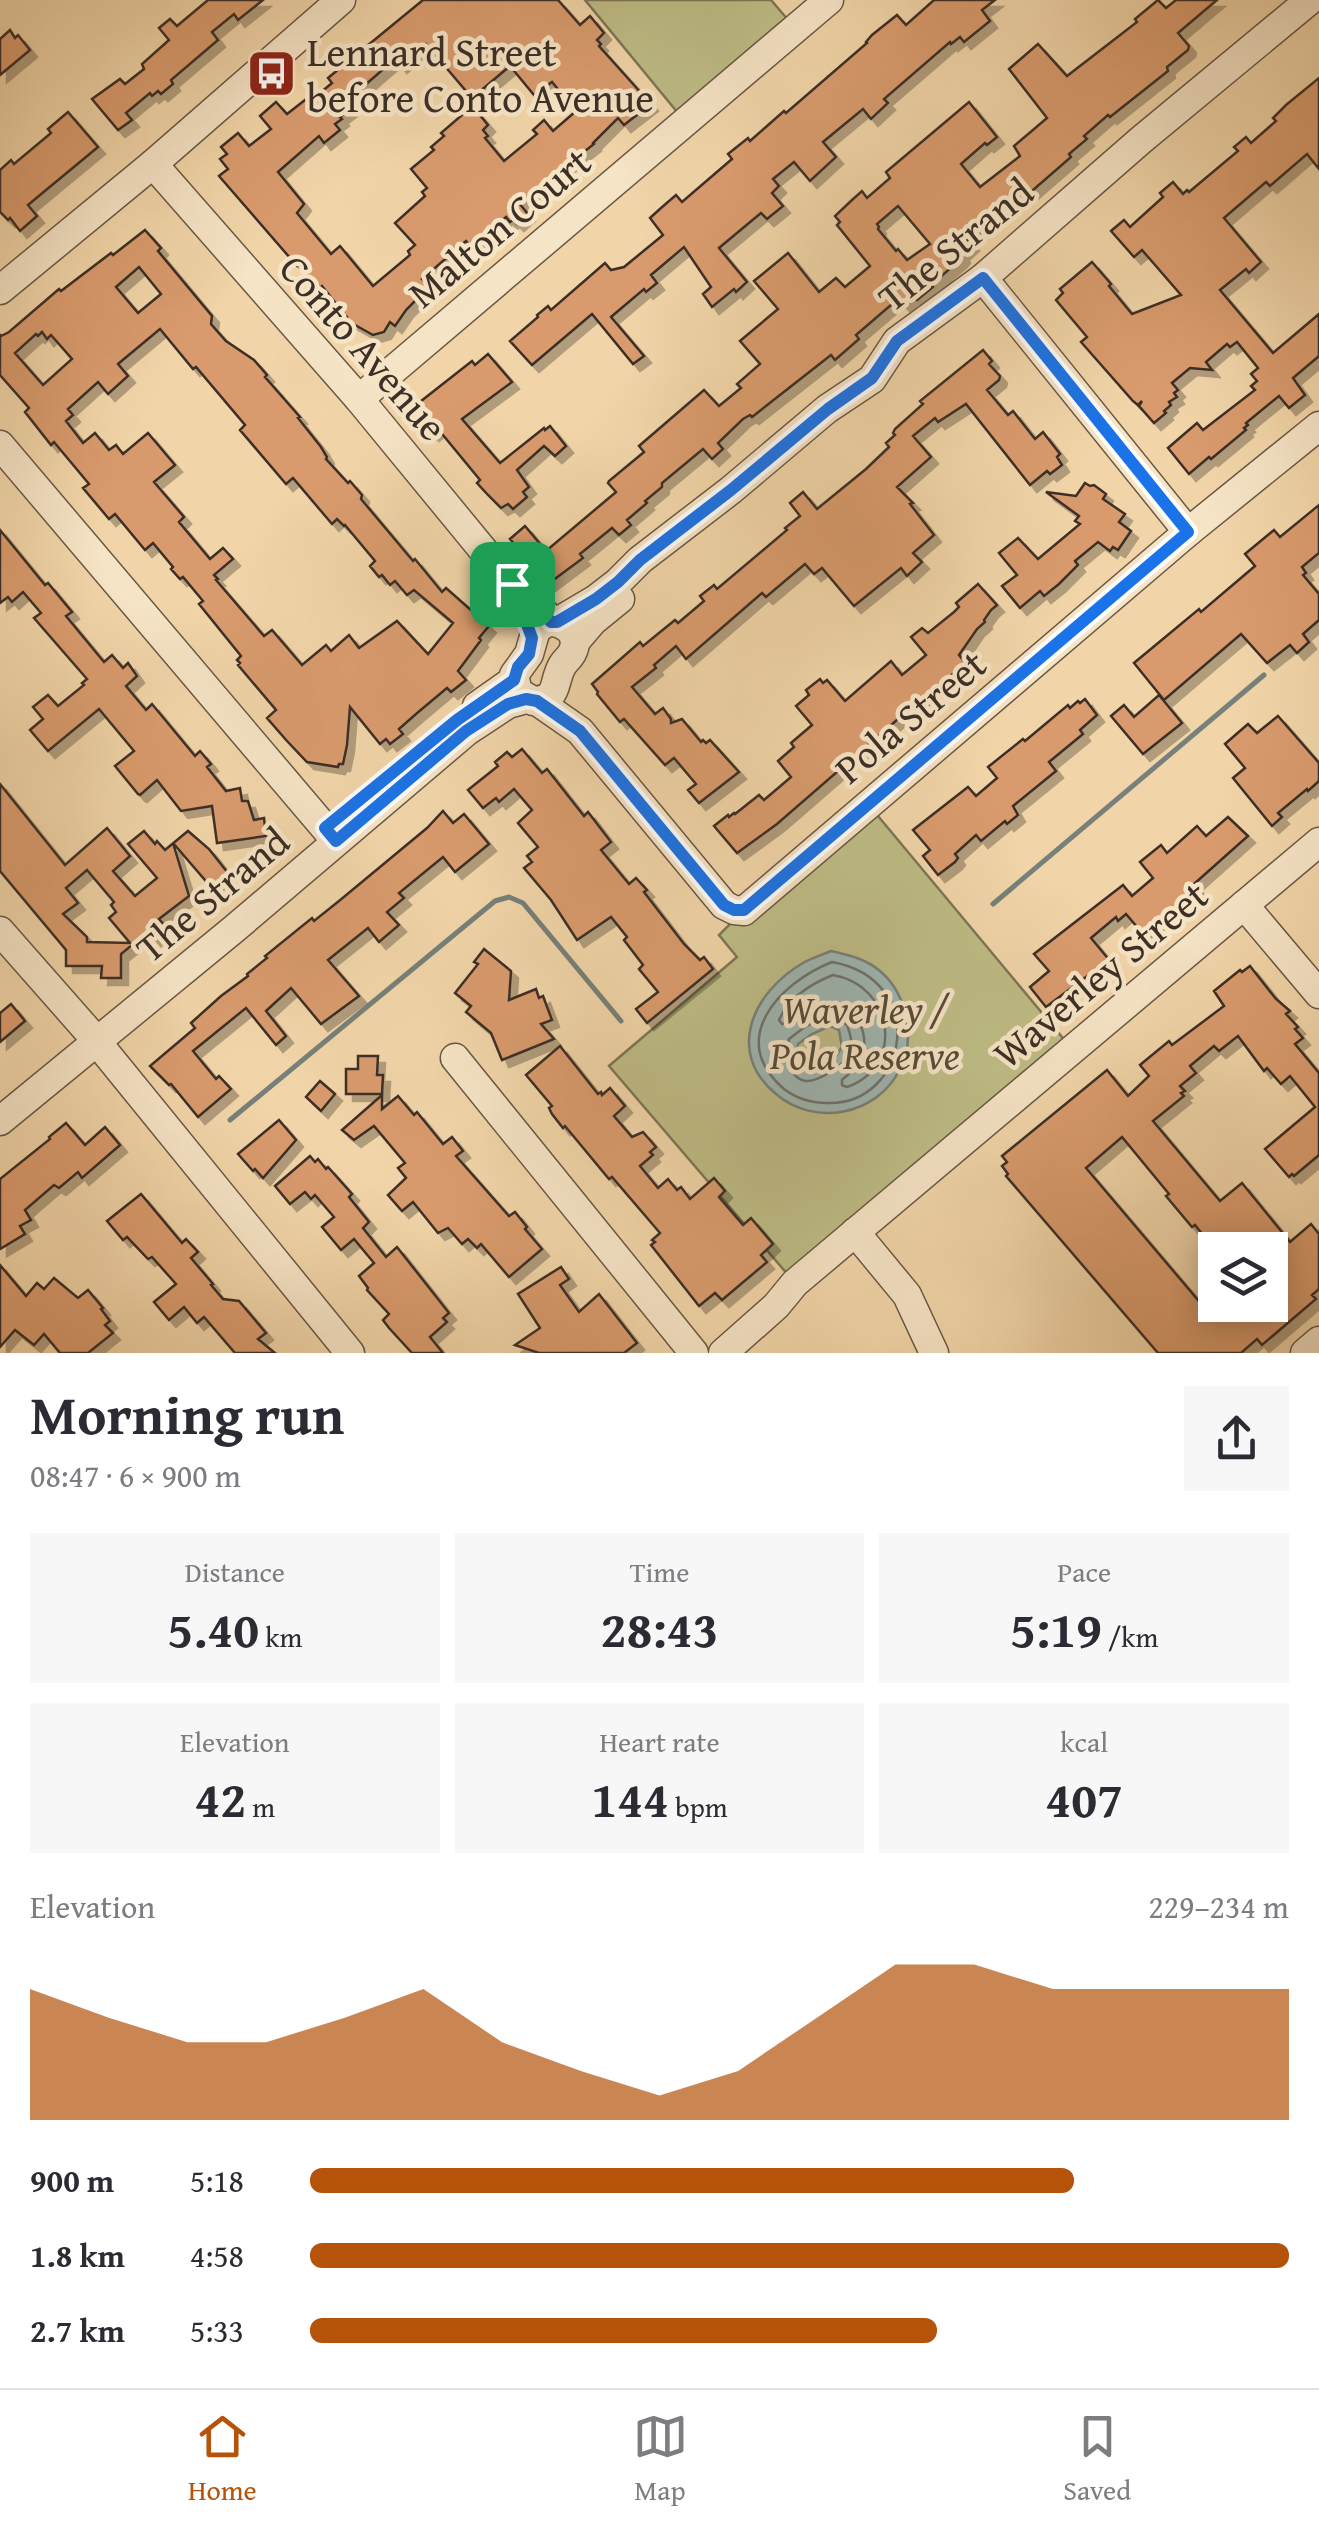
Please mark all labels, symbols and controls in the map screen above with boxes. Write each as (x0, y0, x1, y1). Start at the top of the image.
place label: Lennard Street before Conto Avenue (307, 22, 654, 127)
bus stop icon: Lennard Street before Conto Avenue (246, 48, 298, 100)
street label: Malton Court (395, 133, 603, 321)
street label: The Strand (865, 162, 1046, 325)
street label: Conto Avenue (266, 241, 462, 453)
pin (470, 542, 555, 627)
icon: arrive (485, 557, 540, 612)
street label: Pola Street (821, 635, 999, 797)
street label: The Strand (122, 812, 302, 976)
street label: Waverley Street (980, 866, 1220, 1082)
park label: Waverley / Pola Reserve (769, 979, 960, 1084)
map controls (1198, 1232, 1288, 1322)
button: layers (1198, 1232, 1288, 1322)
text: Morning run (30, 1374, 344, 1454)
button: share (1184, 1386, 1289, 1491)
text: 08:47 · 6 × 900 m (30, 1452, 241, 1499)
text: Distance (185, 1551, 285, 1592)
text: Time (630, 1551, 689, 1592)
text: Pace (1057, 1551, 1111, 1592)
text: 5.40 (167, 1592, 259, 1665)
text: 28:43 (601, 1592, 718, 1665)
text: 5:19 (1010, 1592, 1102, 1665)
text: km (259, 1616, 302, 1657)
text: /km (1102, 1616, 1158, 1657)
text: Elevation (180, 1721, 290, 1762)
text: Heart rate (599, 1721, 720, 1762)
text: kcal (1060, 1721, 1108, 1762)
text: 42 (194, 1762, 246, 1835)
text: 144 (591, 1762, 669, 1835)
text: 407 (1045, 1762, 1123, 1835)
text: m (246, 1786, 275, 1827)
text: bpm (669, 1786, 728, 1827)
text: Elevation (30, 1883, 155, 1930)
text: 229–234 m (1148, 1883, 1289, 1930)
text: 900 m (30, 2157, 114, 2204)
text: 5:18 (190, 2157, 244, 2204)
text: 1.8 km (30, 2232, 125, 2279)
text: 4:58 (190, 2232, 244, 2279)
text: 2.7 km (30, 2307, 125, 2354)
text: 5:33 (190, 2307, 244, 2354)
tab: Home (188, 2409, 257, 2510)
tab: Map (633, 2409, 688, 2510)
tab: Saved (1063, 2409, 1131, 2510)

